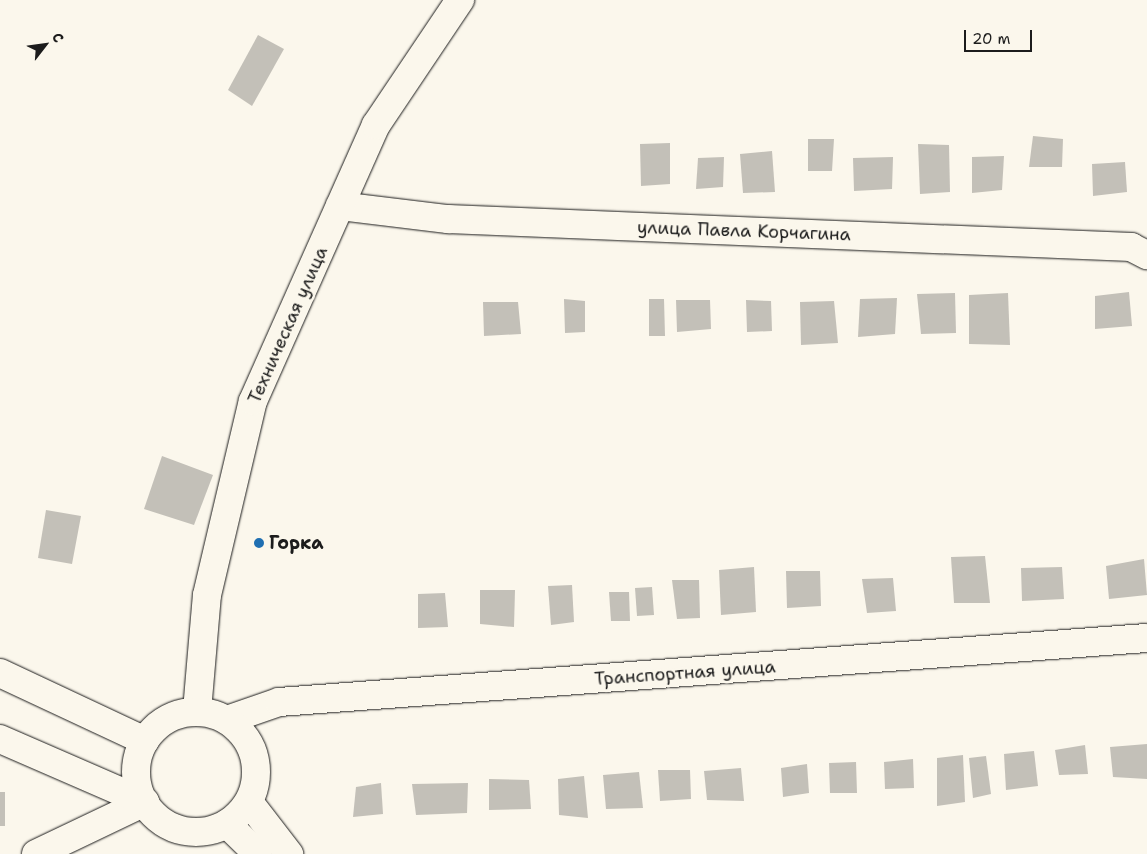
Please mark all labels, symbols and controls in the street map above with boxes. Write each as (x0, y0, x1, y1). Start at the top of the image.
north arrow (20, 20, 70, 70)
scale bar (967, 20, 1034, 52)
text: С (48, 29, 68, 46)
text: 20 m (972, 29, 1011, 49)
street label: улица Павла Корчагина (637, 216, 851, 246)
street label: Техническая улица (244, 243, 332, 407)
place label: Горка (269, 532, 324, 554)
marker: Горка (253, 537, 265, 549)
street label: Транспортная улица (594, 656, 776, 690)

